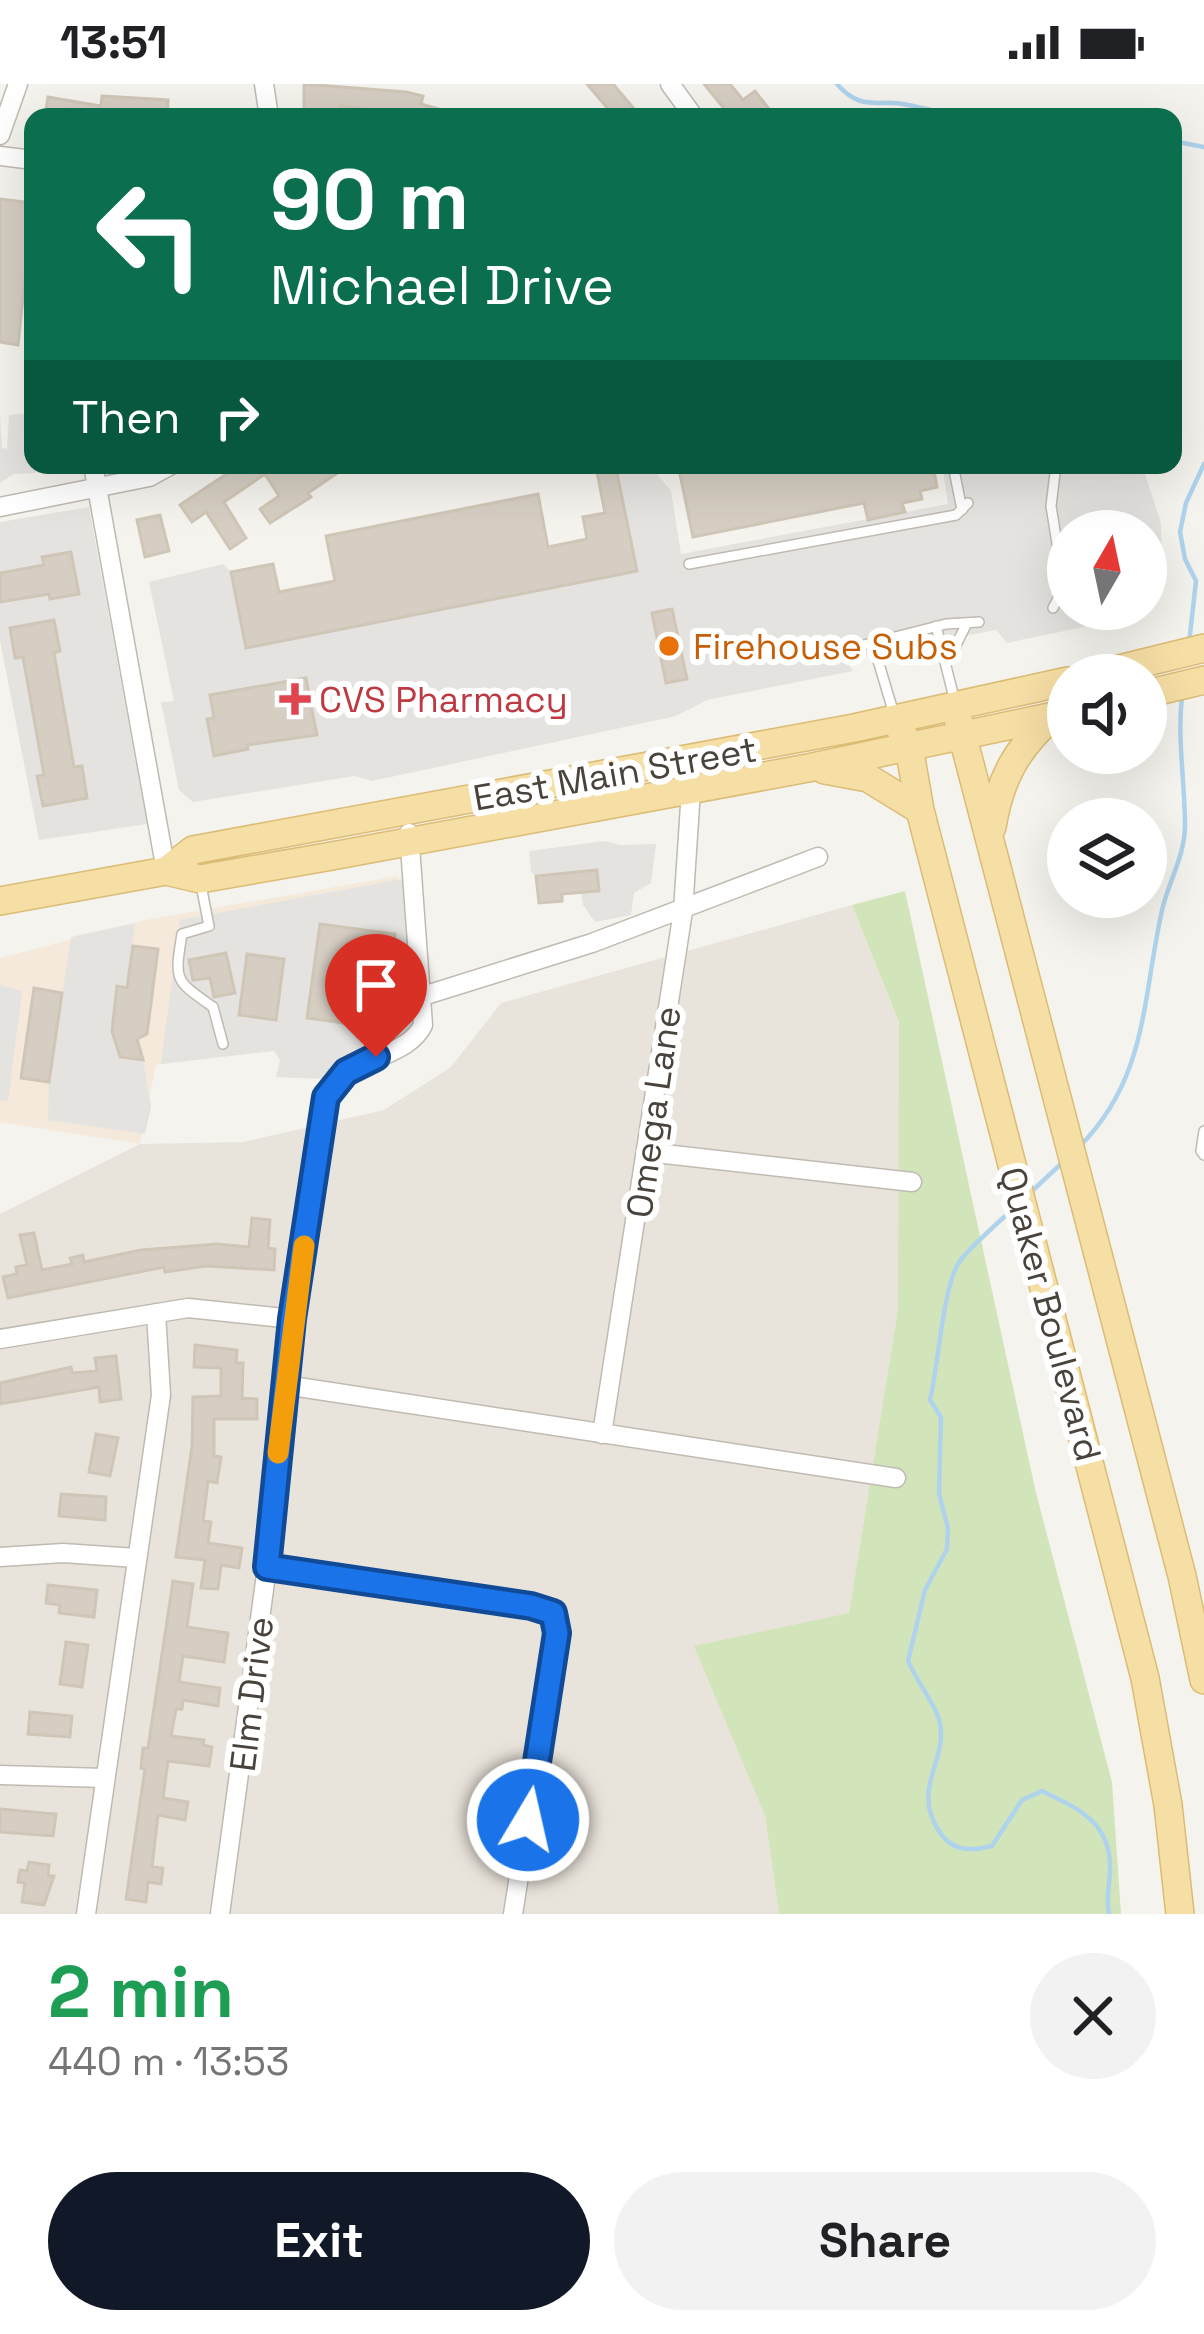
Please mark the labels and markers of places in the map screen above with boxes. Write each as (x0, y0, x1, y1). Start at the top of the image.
place label: Firehouse Subs (693, 624, 958, 670)
marker: Firehouse Subs (656, 633, 682, 659)
place label: CVS Pharmacy (319, 677, 568, 723)
marker: CVS Pharmacy (282, 686, 308, 712)
pin (325, 934, 427, 1057)

